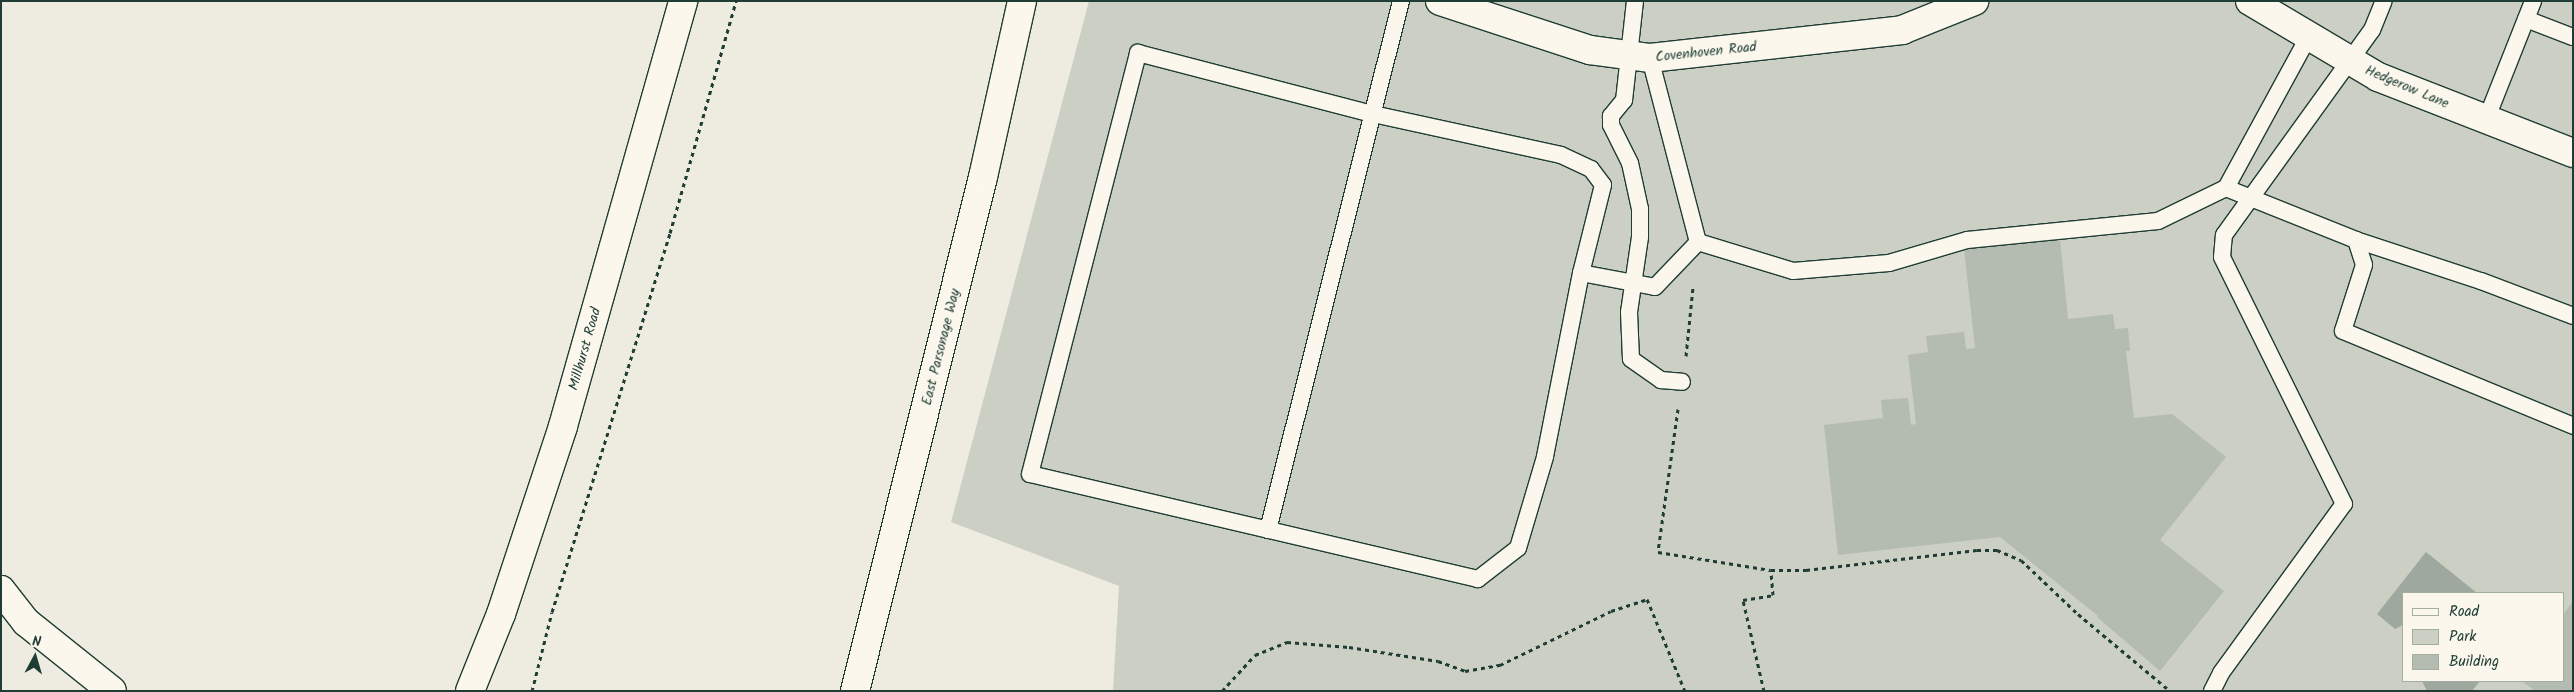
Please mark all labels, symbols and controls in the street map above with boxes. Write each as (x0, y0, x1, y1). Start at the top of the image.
street label: Covenhoven Road (1655, 38, 1757, 66)
street label: Hedgerow Lane (2362, 62, 2452, 112)
street label: East Parsonage Way (918, 287, 964, 407)
street label: Millhurst Road (565, 306, 605, 392)
legend (2402, 592, 2564, 682)
text: Road (2449, 600, 2479, 624)
text: Park (2449, 625, 2476, 649)
text: N (31, 631, 42, 653)
north arrow (10, 632, 60, 682)
text: Building (2449, 650, 2499, 674)

